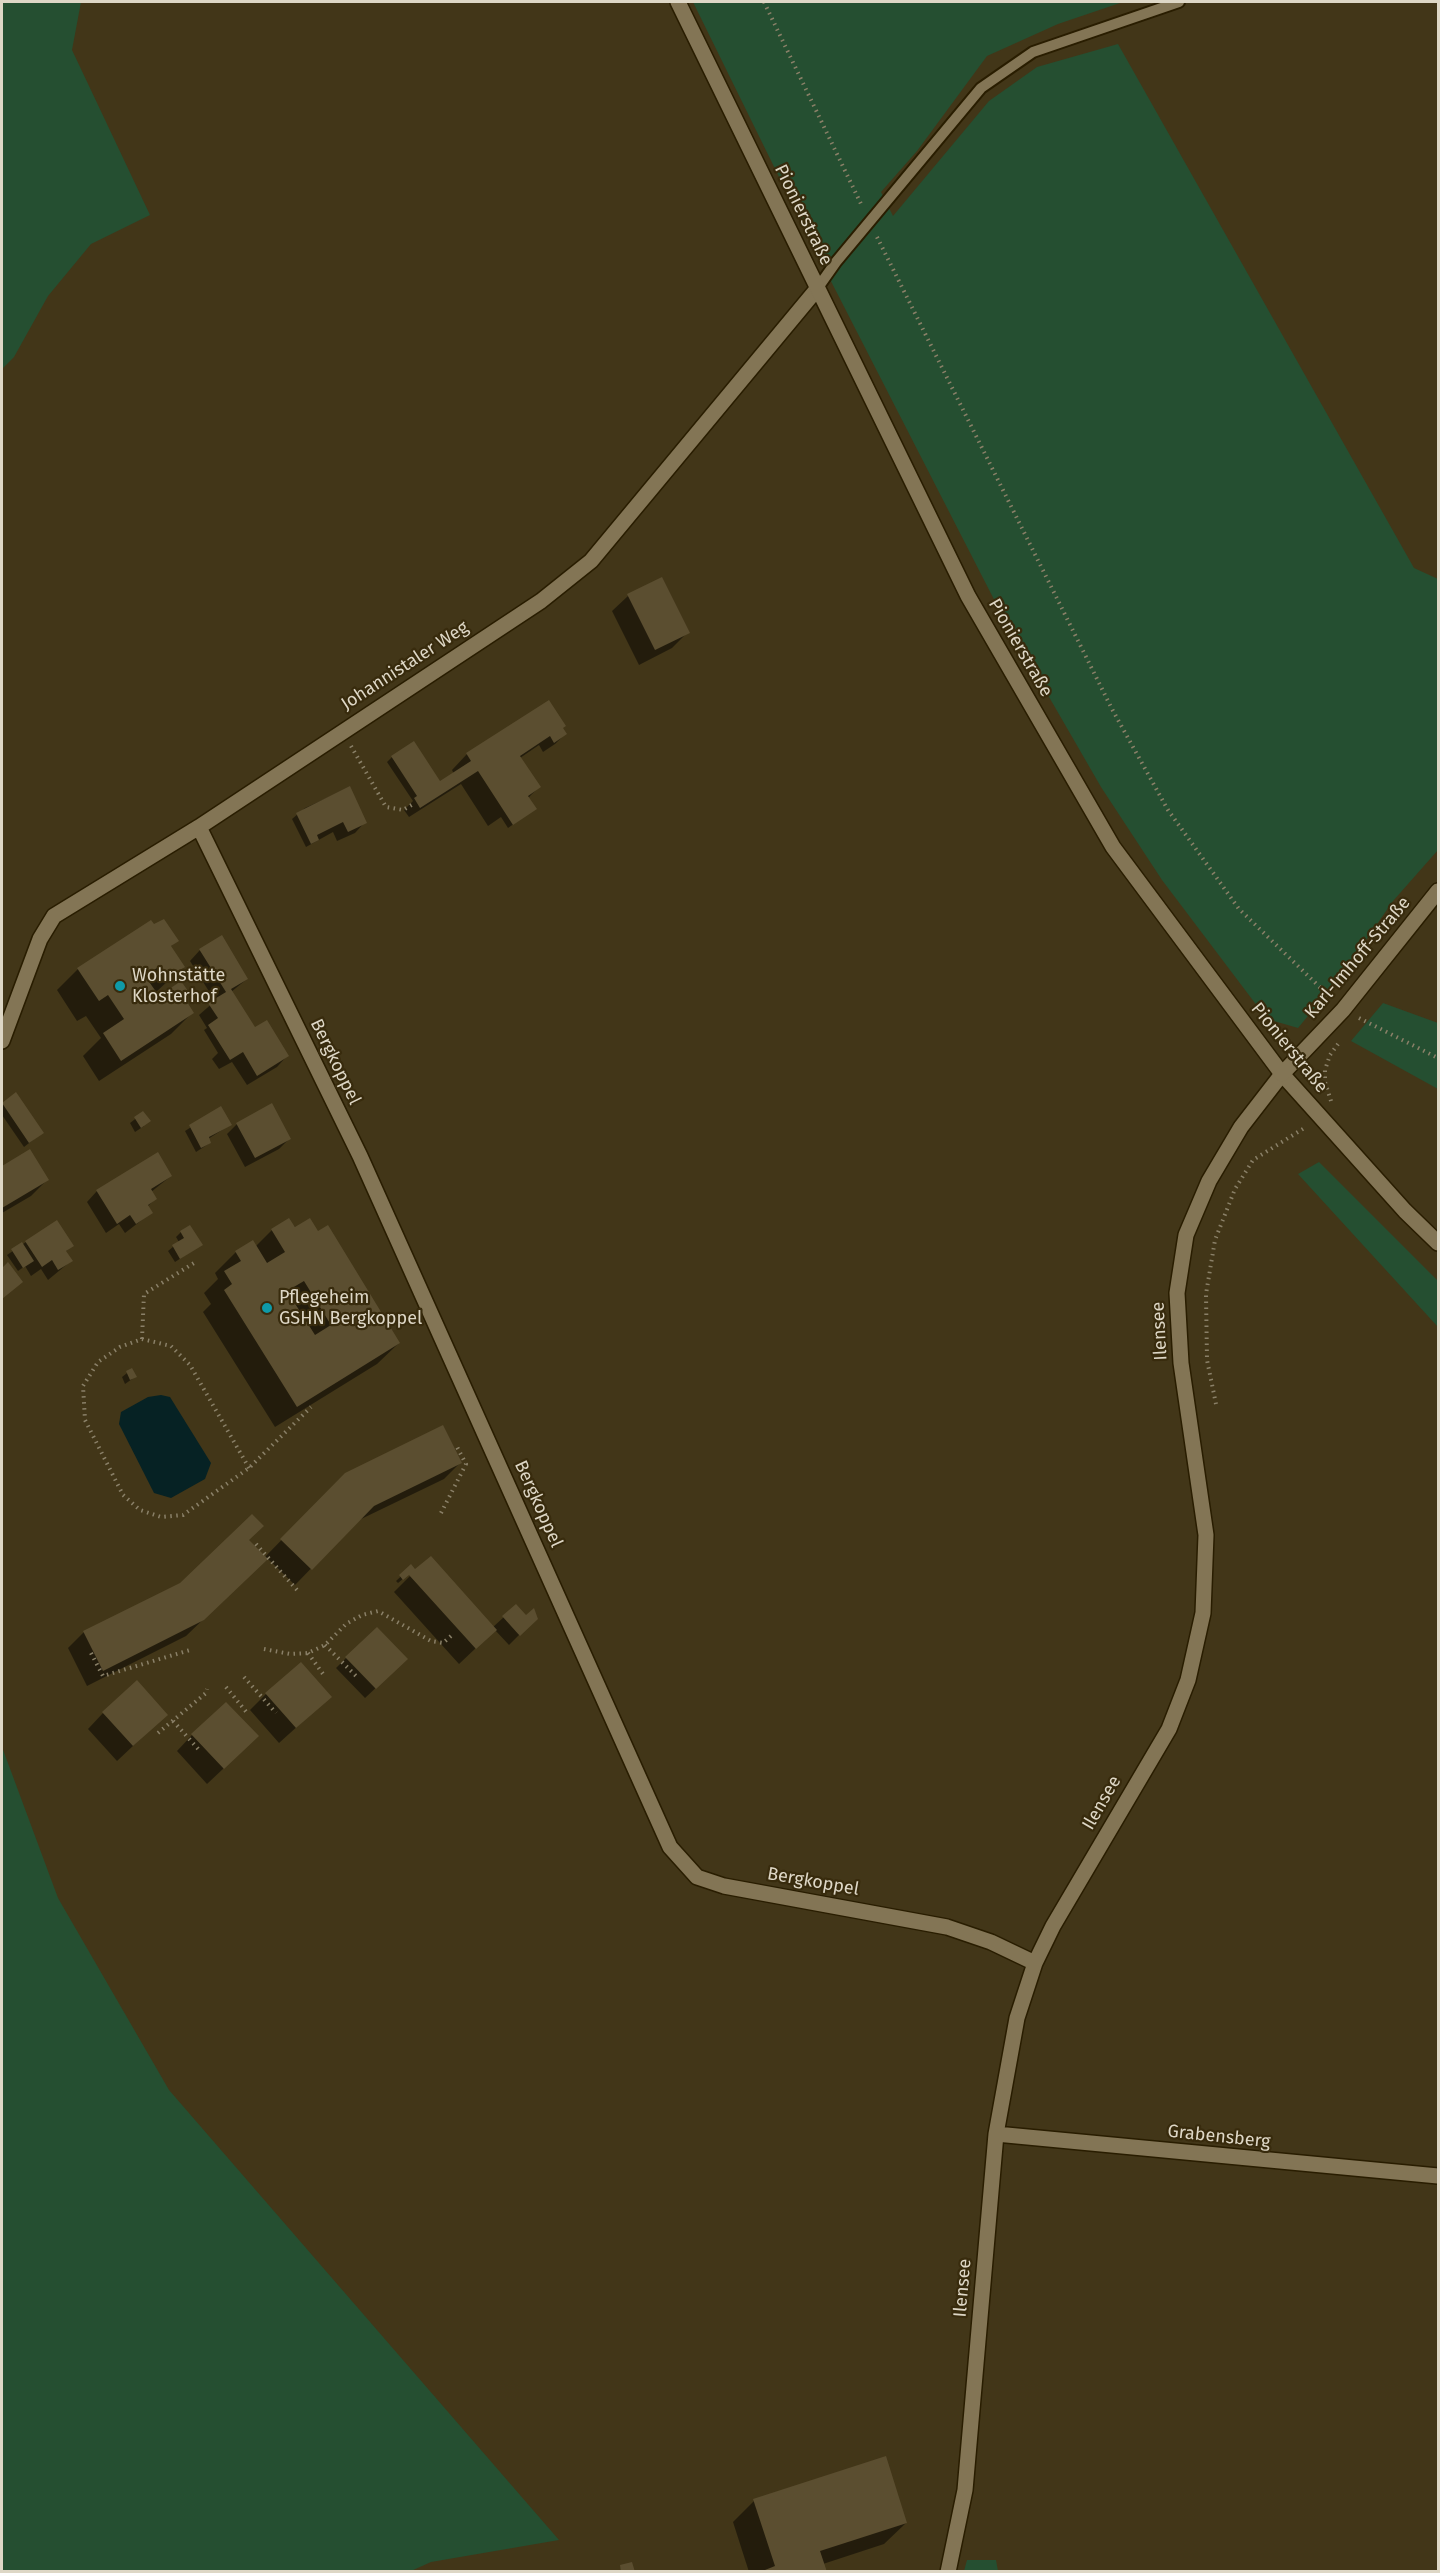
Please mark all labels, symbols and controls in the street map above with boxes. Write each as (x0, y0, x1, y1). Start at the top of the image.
street label: Pionierstraße (769, 161, 837, 269)
street label: Pionierstraße (983, 595, 1057, 701)
street label: Johannistaler Weg (337, 617, 473, 715)
street label: Karl-Imhoff-Straße (1301, 893, 1415, 1023)
place label: Wohnstätte Klosterhof (132, 965, 225, 1008)
marker: Wohnstätte Klosterhof (113, 979, 127, 993)
street label: Pionierstraße (1246, 999, 1332, 1097)
street label: Bergkoppel (305, 1016, 365, 1108)
place label: Pflegeheim GSHN Bergkoppel (279, 1287, 422, 1330)
marker: Pflegeheim GSHN Bergkoppel (260, 1301, 274, 1315)
street label: Ilensee (1148, 1301, 1172, 1361)
street label: Bergkoppel (509, 1457, 567, 1551)
street label: Ilensee (1078, 1772, 1126, 1834)
street label: Bergkoppel (765, 1863, 861, 1901)
street label: Grabensberg (1166, 2121, 1272, 2153)
street label: Ilensee (950, 2258, 976, 2318)

